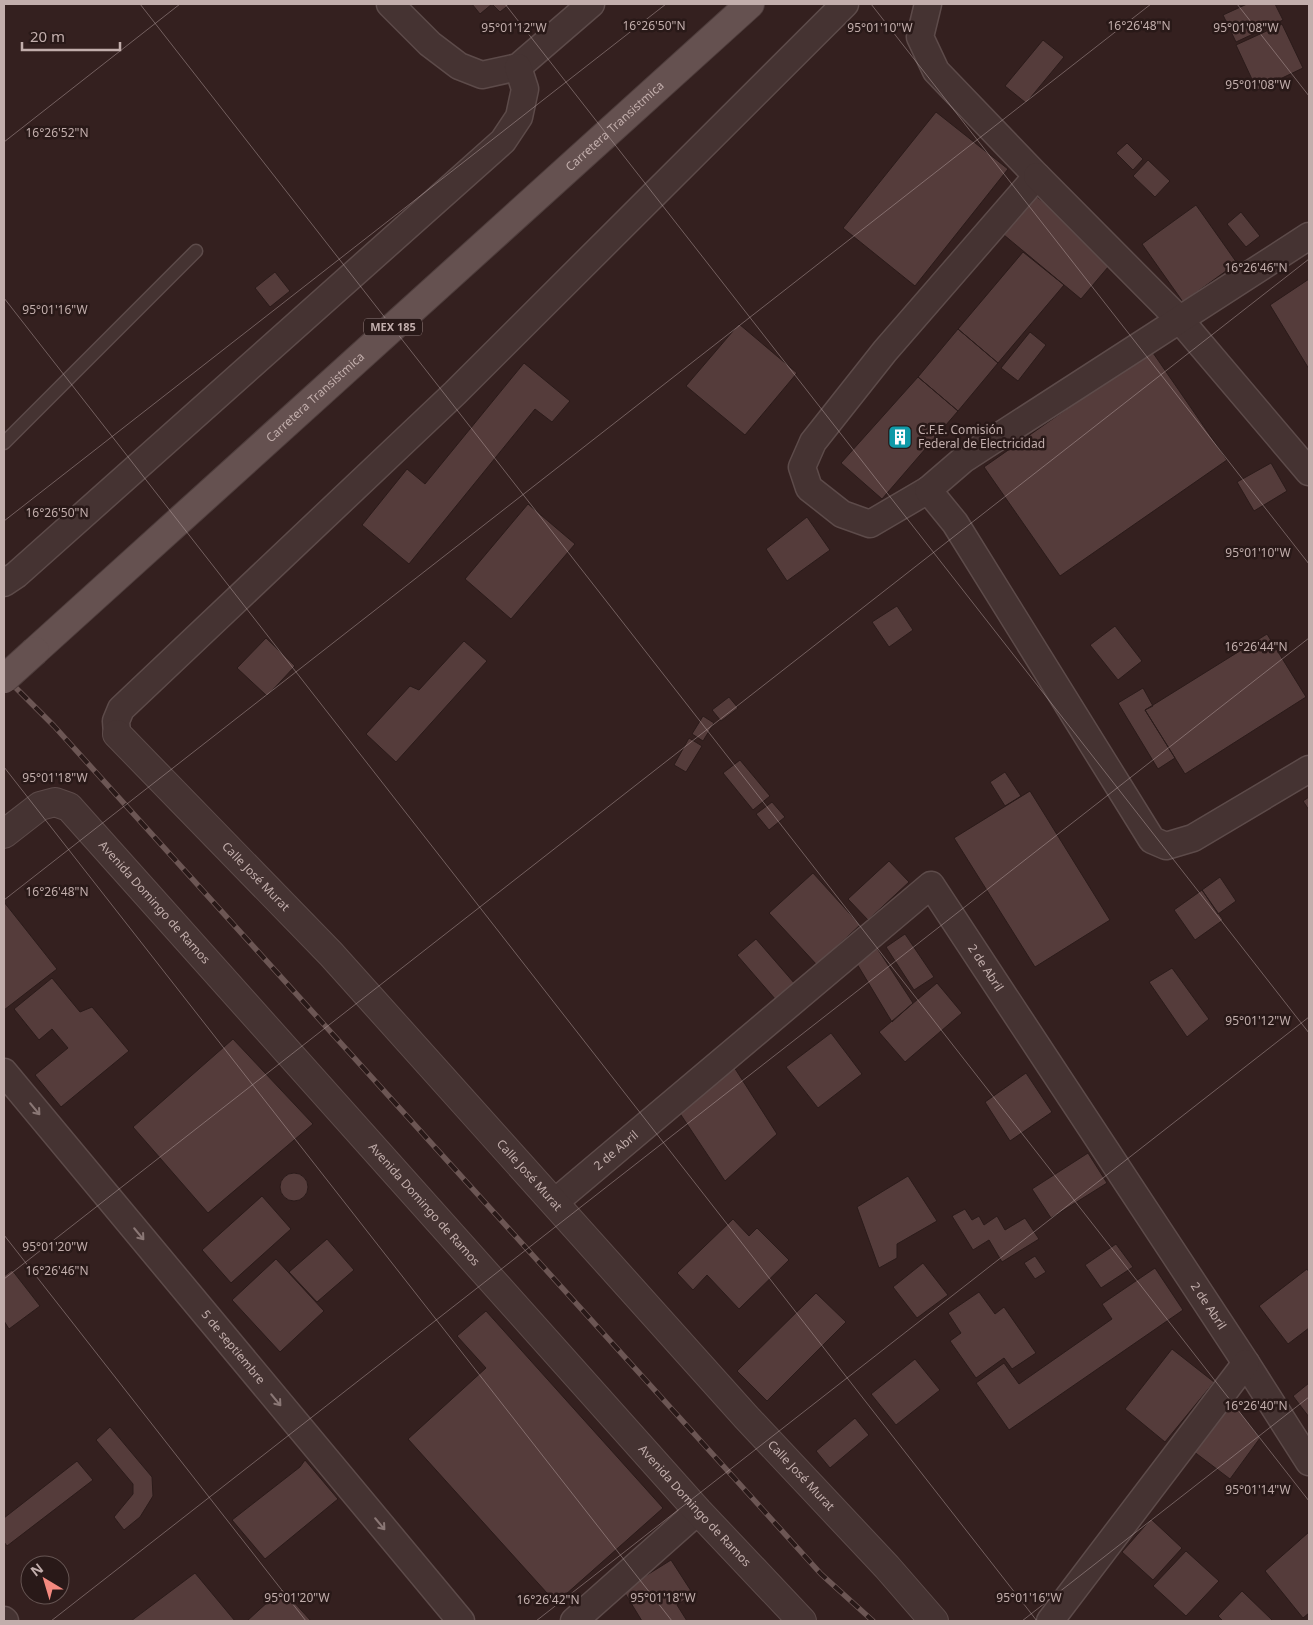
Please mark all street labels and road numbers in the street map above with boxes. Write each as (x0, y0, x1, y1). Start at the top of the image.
street label: Carretera Transistmica (562, 77, 667, 175)
road number: MEX 185 (364, 318, 422, 336)
street label: Carretera Transistmica (262, 348, 368, 446)
street label: Avenida Domingo de Ramos (95, 837, 214, 968)
street label: Calle José Murat (218, 838, 294, 915)
street label: 2 de Abril (964, 941, 1008, 995)
street label: 2 de Abril (590, 1126, 642, 1174)
street label: Calle José Murat (493, 1135, 567, 1215)
street label: Avenida Domingo de Ramos (365, 1139, 484, 1270)
street label: 2 de Abril (1187, 1279, 1231, 1333)
street label: 5 de septiembre (198, 1306, 269, 1388)
street label: Calle José Murat (764, 1436, 839, 1515)
street label: Avenida Domingo de Ramos (635, 1441, 755, 1570)

